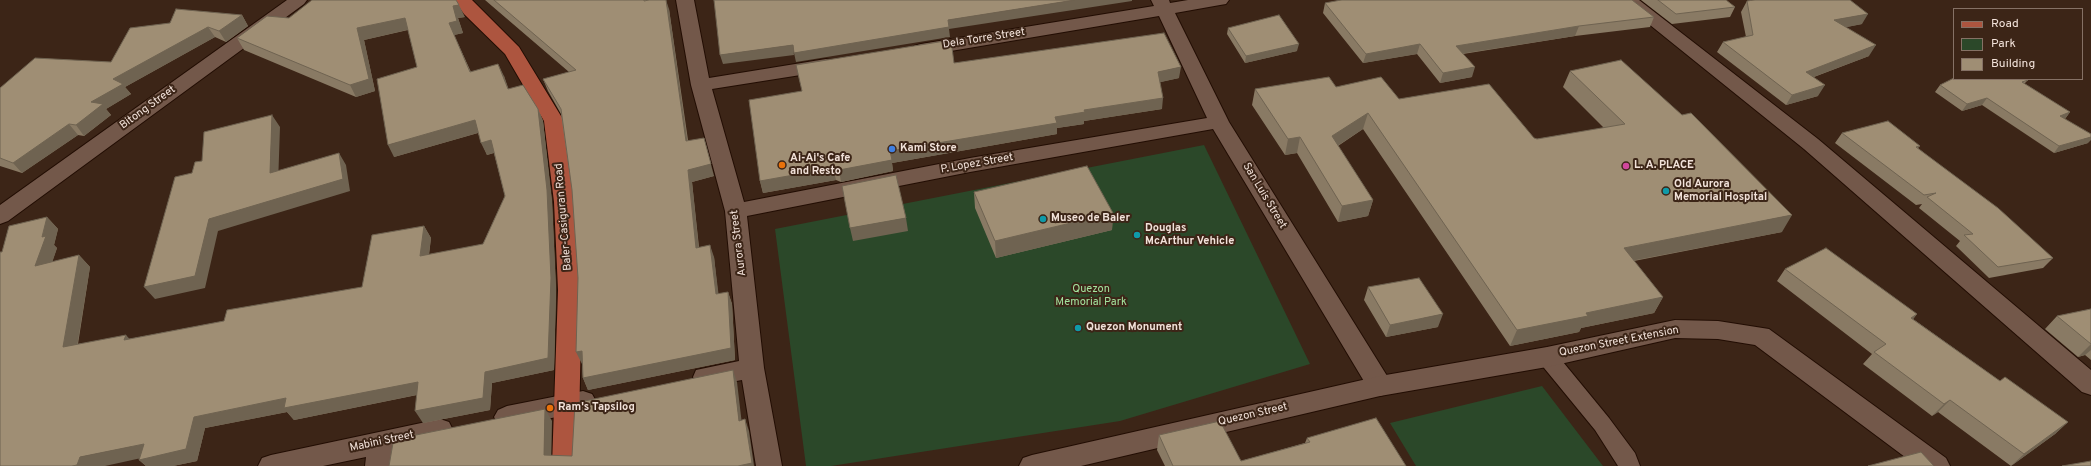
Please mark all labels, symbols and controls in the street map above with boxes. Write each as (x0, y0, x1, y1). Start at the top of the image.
legend (1953, 8, 2083, 80)
text: Road (1991, 16, 2019, 32)
street label: Dela Torre Street (942, 26, 1026, 52)
text: Park (1991, 36, 2016, 52)
text: Building (1991, 56, 2035, 72)
street label: Bitong Street (118, 83, 178, 133)
place label: Kami Store (900, 142, 957, 156)
marker: Kami Store (887, 144, 897, 154)
street label: P. Lopez Street (940, 151, 1014, 177)
place label: Ai-Ai's Cafe and Resto (790, 152, 850, 178)
place label: L. A. PLACE (1634, 159, 1694, 173)
marker: Ai-Ai's Cafe and Resto (777, 160, 787, 170)
street label: San Luis Street (1239, 161, 1289, 231)
marker: L. A. PLACE (1621, 161, 1631, 171)
street label: Baler-Casiguran Road (553, 163, 575, 271)
place label: Old Aurora Memorial Hospital (1674, 178, 1767, 204)
marker: Old Aurora Memorial Hospital (1661, 186, 1671, 196)
street label: Aurora Street (728, 209, 750, 277)
place label: Museo de Baler (1051, 212, 1130, 226)
marker: Museo de Baler (1038, 214, 1048, 224)
place label: Douglas McArthur Vehicle (1145, 222, 1234, 248)
marker: Douglas McArthur Vehicle (1132, 230, 1142, 240)
park label: Quezon Memorial Park (1055, 283, 1127, 309)
place label: Quezon Monument (1086, 321, 1182, 335)
marker: Quezon Monument (1073, 323, 1083, 333)
street label: Quezon Street Extension (1558, 324, 1680, 360)
place label: Ram's Tapsilog (558, 401, 635, 415)
street label: Quezon Street (1217, 401, 1289, 429)
marker: Ram's Tapsilog (545, 403, 555, 413)
street label: Mabini Street (349, 429, 415, 455)

